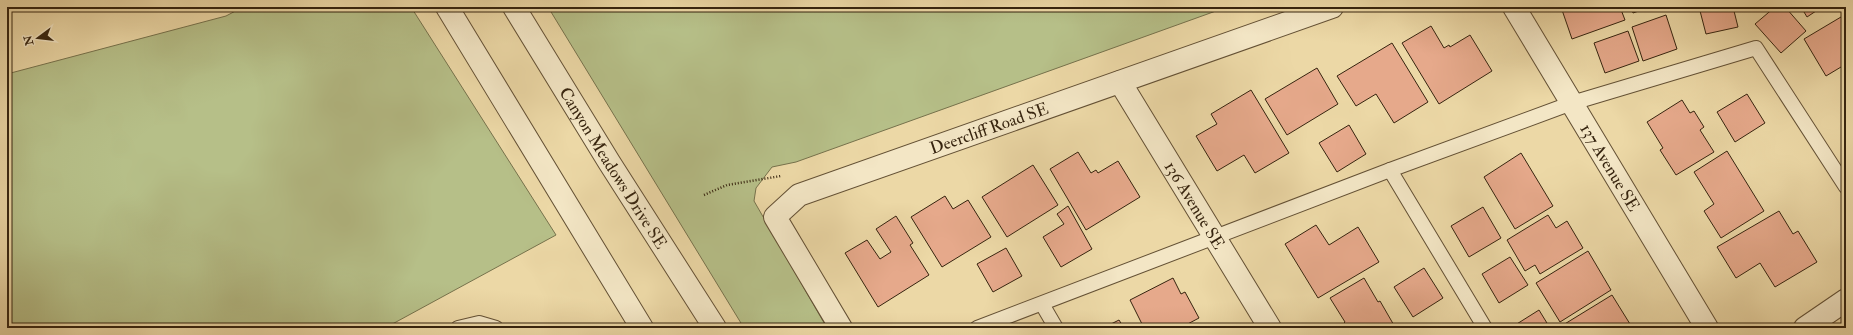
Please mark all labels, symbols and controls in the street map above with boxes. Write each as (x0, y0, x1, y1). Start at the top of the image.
north arrow (18, 18, 58, 58)
text: N (21, 33, 37, 48)
street label: Canyon Meadows Drive SE (555, 83, 672, 252)
street label: Deercliff Road SE (927, 97, 1051, 159)
street label: 137 Avenue SE (1576, 120, 1645, 215)
street label: 136 Avenue SE (1160, 157, 1230, 253)

